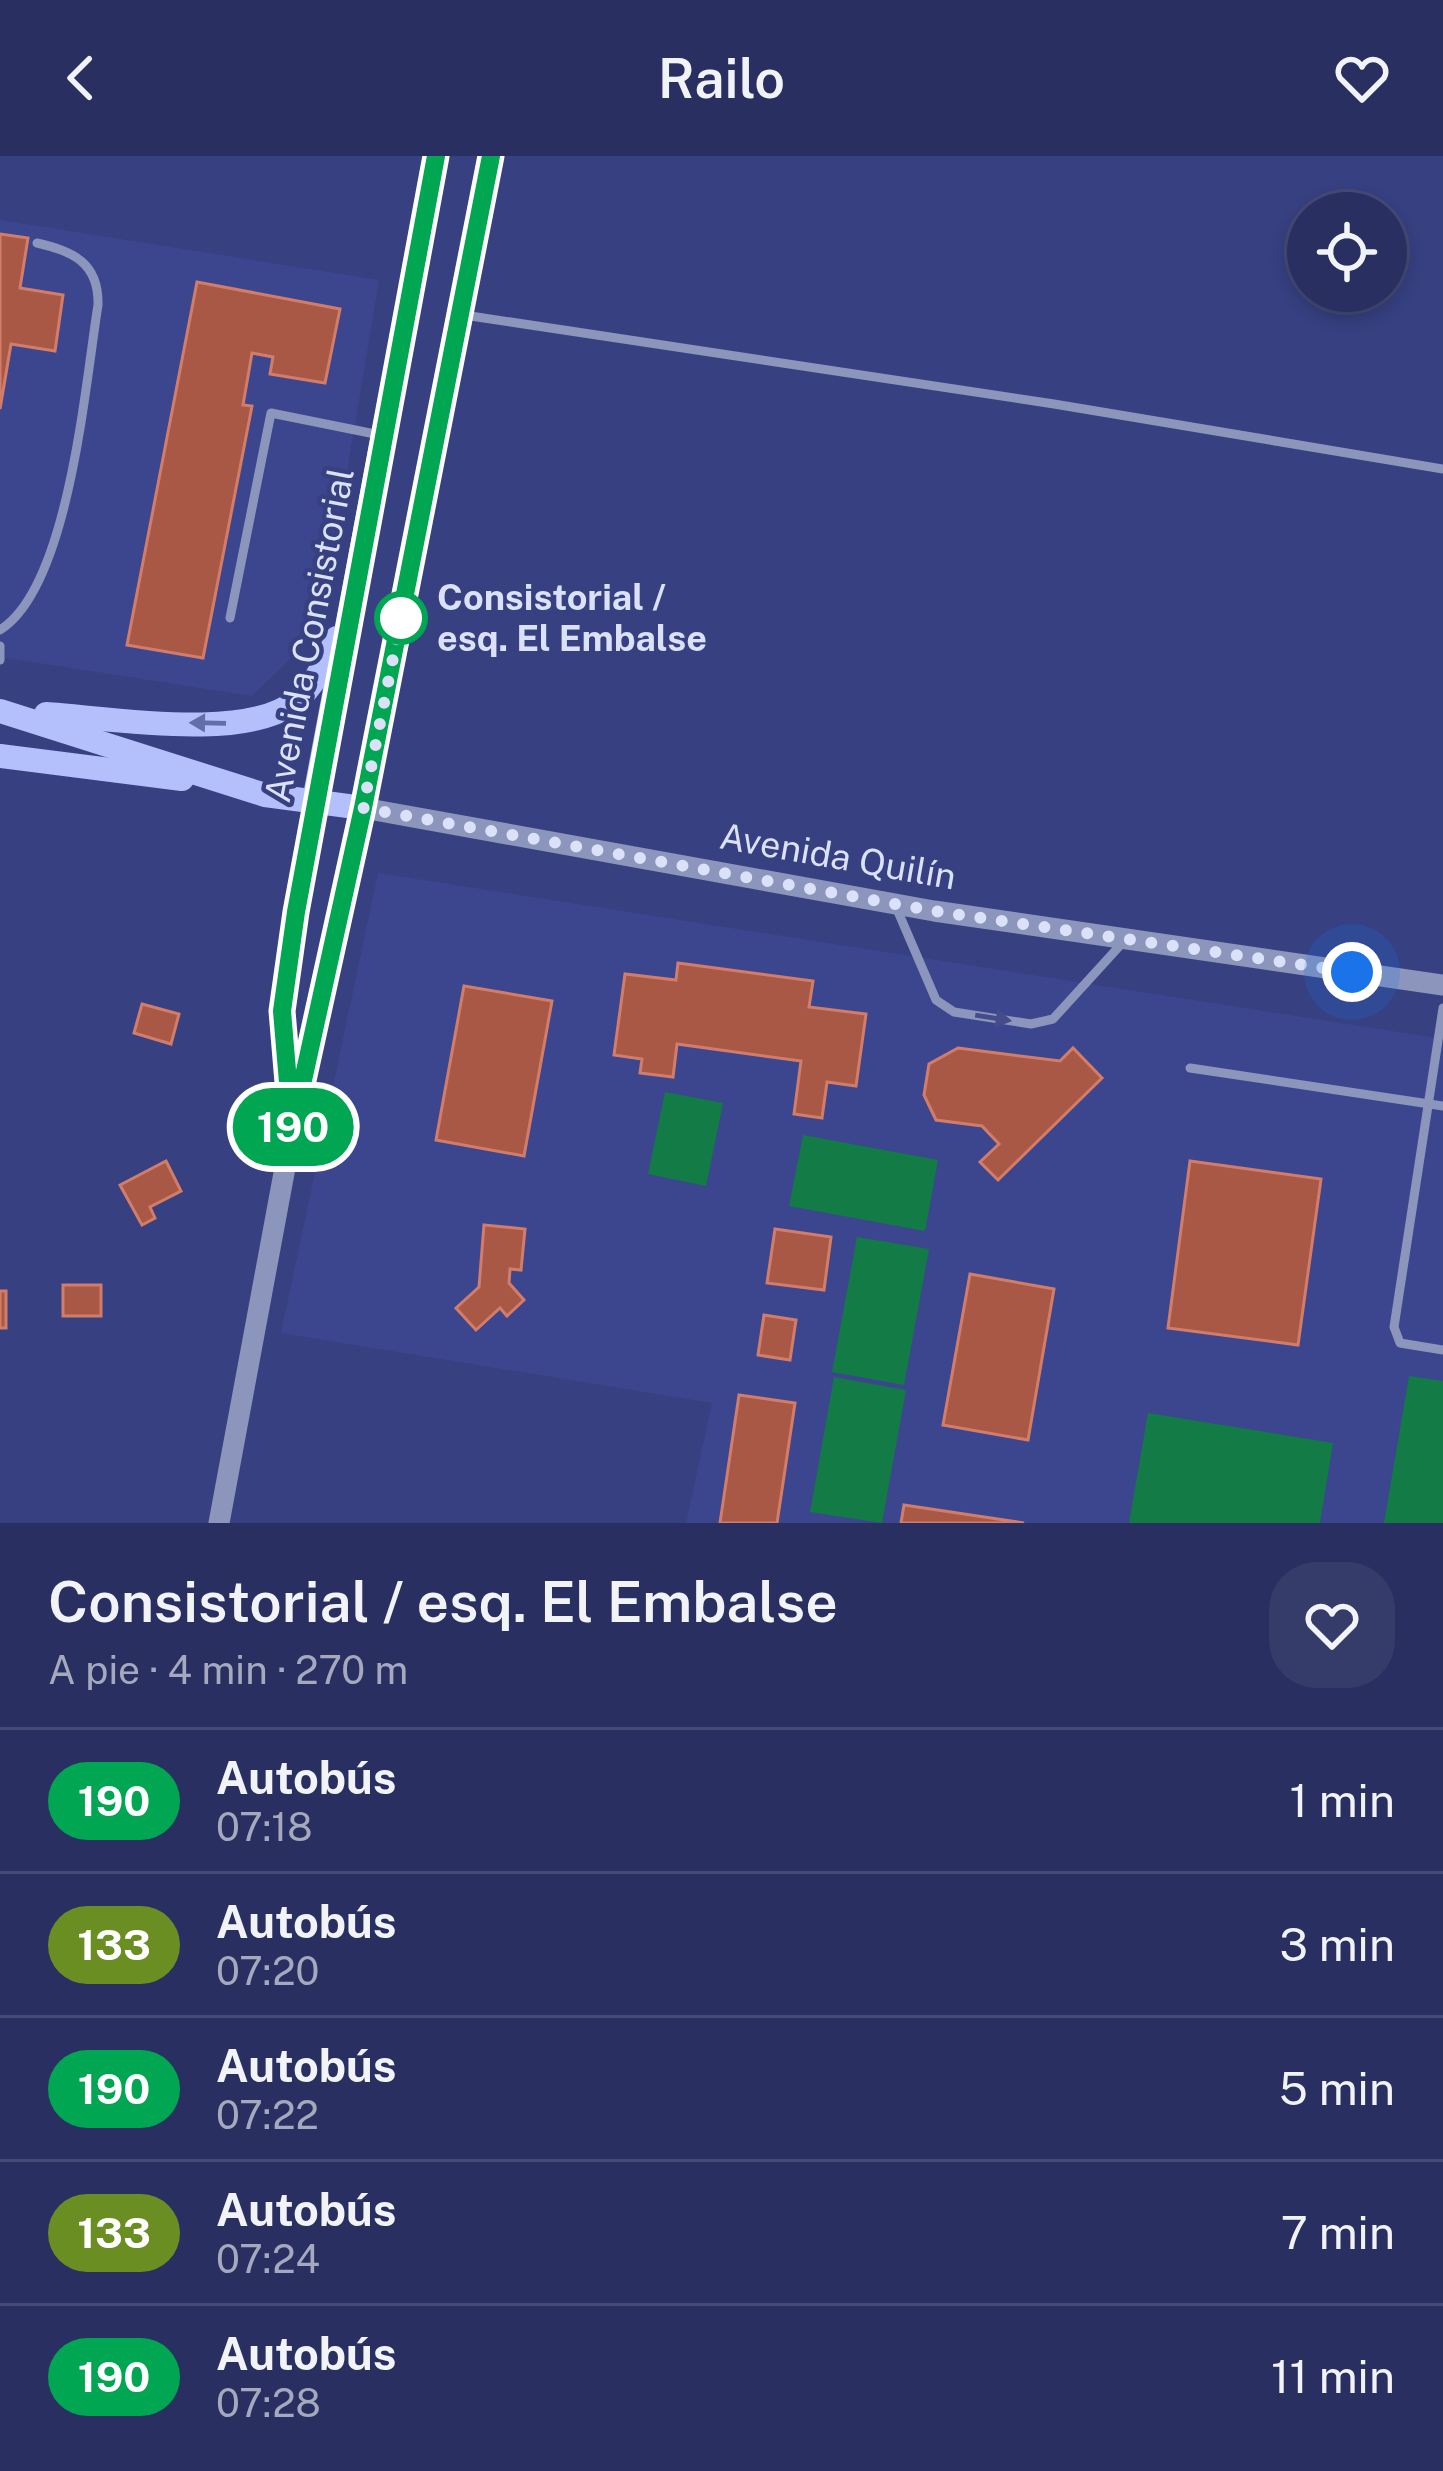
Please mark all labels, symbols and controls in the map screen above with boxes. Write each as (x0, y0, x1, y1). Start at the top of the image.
icon: back (48, 45, 114, 111)
icon: heart (1329, 45, 1395, 111)
text: Railo (658, 47, 785, 110)
map controls (1287, 192, 1407, 312)
button: locate (1287, 192, 1407, 312)
street label: Avenida Consistorial (256, 464, 362, 806)
place label: Consistorial / esq. El Embalse (437, 576, 707, 659)
marker: Consistorial / esq. El Embalse (376, 593, 426, 643)
one-way arrow (188, 714, 226, 733)
street label: Avenida Quilín (717, 815, 959, 897)
your location (1322, 942, 1382, 1002)
one-way arrow (975, 1009, 1012, 1028)
line badge: 190 (224, 1088, 362, 1166)
text: 190 (257, 1102, 329, 1151)
button: heart (1269, 1562, 1395, 1688)
text: Consistorial / esq. El Embalse (48, 1568, 838, 1635)
text: A pie · 4 min · 270 m (48, 1647, 408, 1693)
text: Autobús (216, 1751, 397, 1804)
text: 1 min (1289, 1774, 1395, 1827)
text: 190 (78, 1776, 150, 1825)
text: 07:18 (216, 1804, 313, 1850)
text: Autobús (216, 1895, 397, 1948)
text: 3 min (1279, 1918, 1395, 1971)
text: 133 (77, 1920, 151, 1969)
text: 07:20 (216, 1948, 319, 1994)
text: Autobús (216, 2039, 397, 2092)
text: 5 min (1279, 2062, 1395, 2115)
text: 190 (78, 2064, 150, 2113)
text: 07:22 (216, 2092, 319, 2138)
text: Autobús (216, 2183, 397, 2236)
text: 7 min (1281, 2206, 1395, 2259)
text: 133 (77, 2208, 151, 2257)
text: 07:24 (216, 2236, 320, 2282)
text: Autobús (216, 2327, 397, 2380)
text: 11 min (1271, 2350, 1395, 2403)
text: 190 (78, 2352, 150, 2401)
text: 07:28 (216, 2380, 321, 2426)

